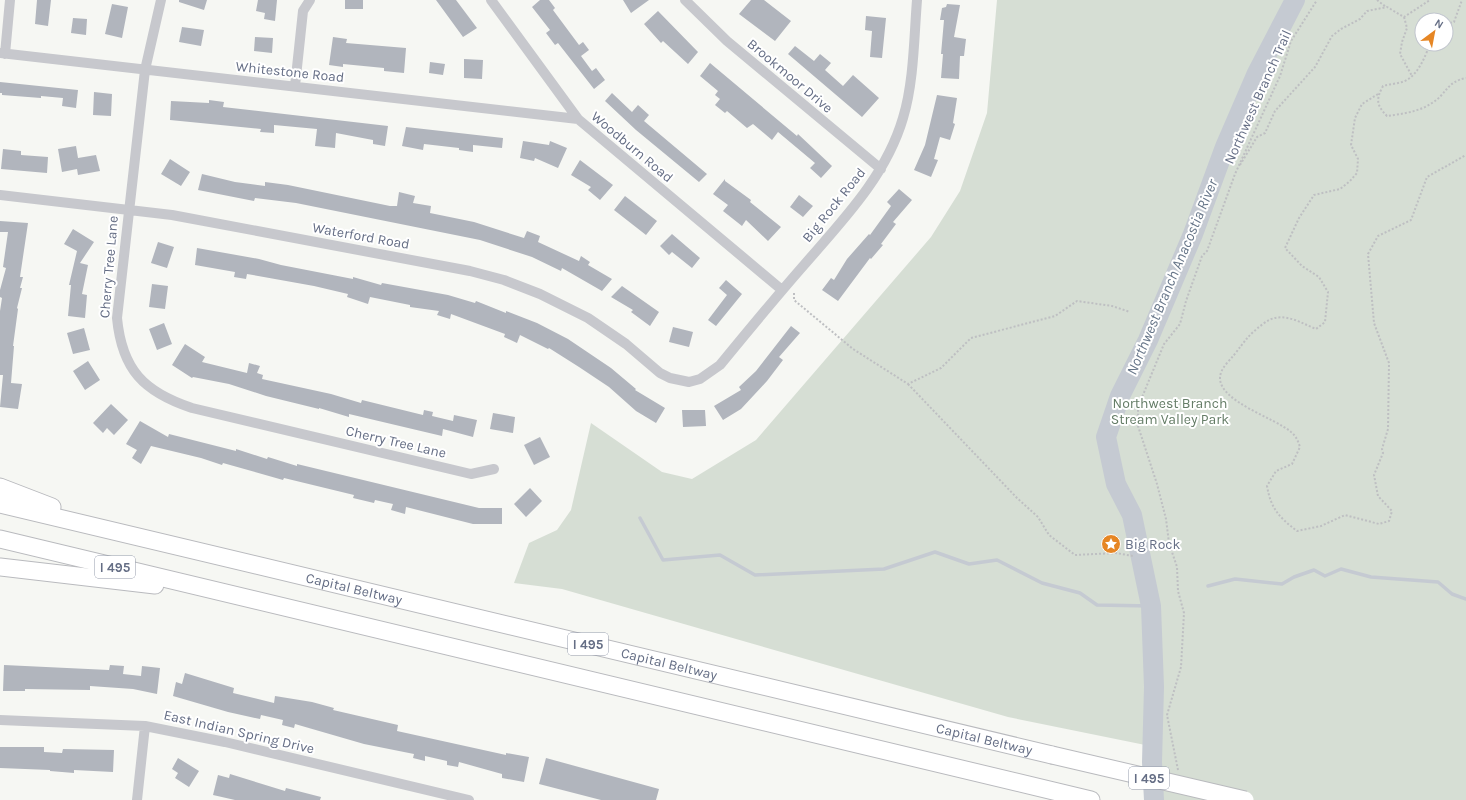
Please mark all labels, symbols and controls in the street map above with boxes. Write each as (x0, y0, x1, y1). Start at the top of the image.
north arrow (1414, 12, 1454, 52)
text: N (1432, 16, 1446, 32)
street label: Northwest Branch Trail (1221, 27, 1295, 167)
street label: Brookmoor Drive (744, 35, 836, 117)
street label: Whitestone Road (235, 58, 345, 86)
street label: Woodburn Road (588, 108, 676, 186)
street label: Big Rock Road (799, 164, 869, 246)
water label: Northwest Branch Anacostia River (1123, 176, 1222, 377)
street label: Cherry Tree Lane (96, 215, 122, 319)
street label: Waterford Road (311, 219, 411, 253)
park label: Northwest Branch Stream Valley Park (1111, 395, 1229, 428)
street label: Cherry Tree Lane (344, 422, 448, 462)
place icon: Big Rock (1100, 533, 1122, 555)
place label: Big Rock (1125, 536, 1181, 553)
road number: I 495 (95, 556, 135, 578)
street label: Capital Beltway (304, 569, 404, 608)
road number: I 495 (568, 633, 608, 655)
street label: Capital Beltway (619, 644, 720, 683)
street label: East Indian Spring Drive (162, 706, 316, 758)
street label: Capital Beltway (935, 719, 1035, 759)
road number: I 495 (1129, 767, 1169, 789)

